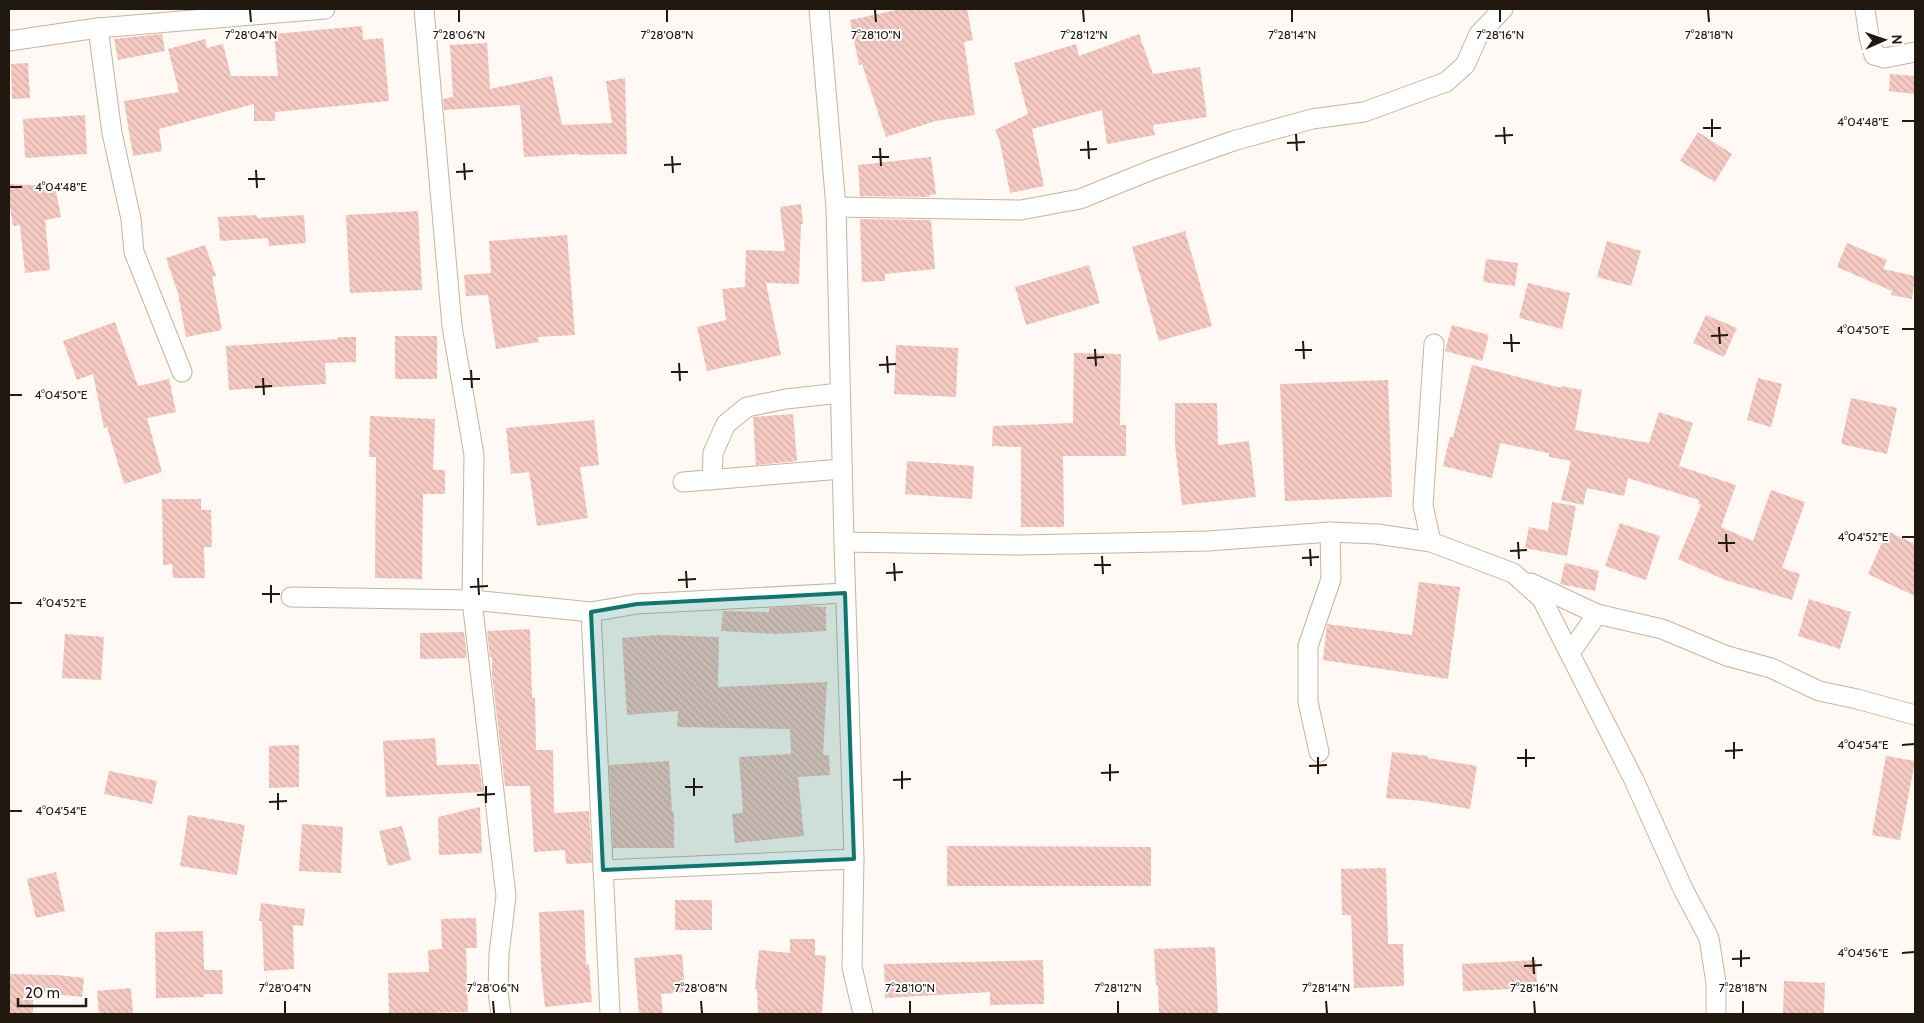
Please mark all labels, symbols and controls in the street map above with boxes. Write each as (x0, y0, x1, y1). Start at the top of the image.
north arrow (1859, 15, 1909, 65)
text: 7°28'04"N (225, 27, 277, 42)
text: 7°28'06"N (433, 27, 485, 42)
text: 7°28'08"N (640, 27, 694, 42)
text: 7°28'10"N (851, 27, 901, 42)
text: 7°28'12"N (1060, 27, 1108, 42)
text: 7°28'14"N (1268, 27, 1316, 42)
text: 7°28'16"N (1476, 27, 1524, 42)
text: 7°28'18"N (1685, 27, 1733, 42)
text: N (1888, 34, 1906, 45)
text: 4°04'48"E (1837, 114, 1889, 129)
text: 4°04'48"E (35, 179, 87, 194)
text: 4°04'50"E (1837, 322, 1890, 337)
text: 4°04'50"E (35, 387, 88, 402)
text: 4°04'52"E (1838, 529, 1889, 544)
text: 4°04'52"E (36, 595, 87, 610)
text: 4°04'54"E (1837, 737, 1889, 752)
text: 4°04'54"E (35, 803, 87, 818)
text: 4°04'56"E (1837, 945, 1889, 960)
scale bar (18, 976, 85, 1008)
text: 7°28'04"N (259, 980, 311, 995)
text: 7°28'06"N (467, 980, 519, 995)
text: 7°28'08"N (674, 980, 728, 995)
text: 7°28'10"N (885, 980, 935, 995)
text: 7°28'12"N (1094, 980, 1142, 995)
text: 7°28'14"N (1302, 980, 1350, 995)
text: 7°28'16"N (1510, 980, 1558, 995)
text: 7°28'18"N (1719, 980, 1767, 995)
text: 20 m (25, 984, 60, 1002)

